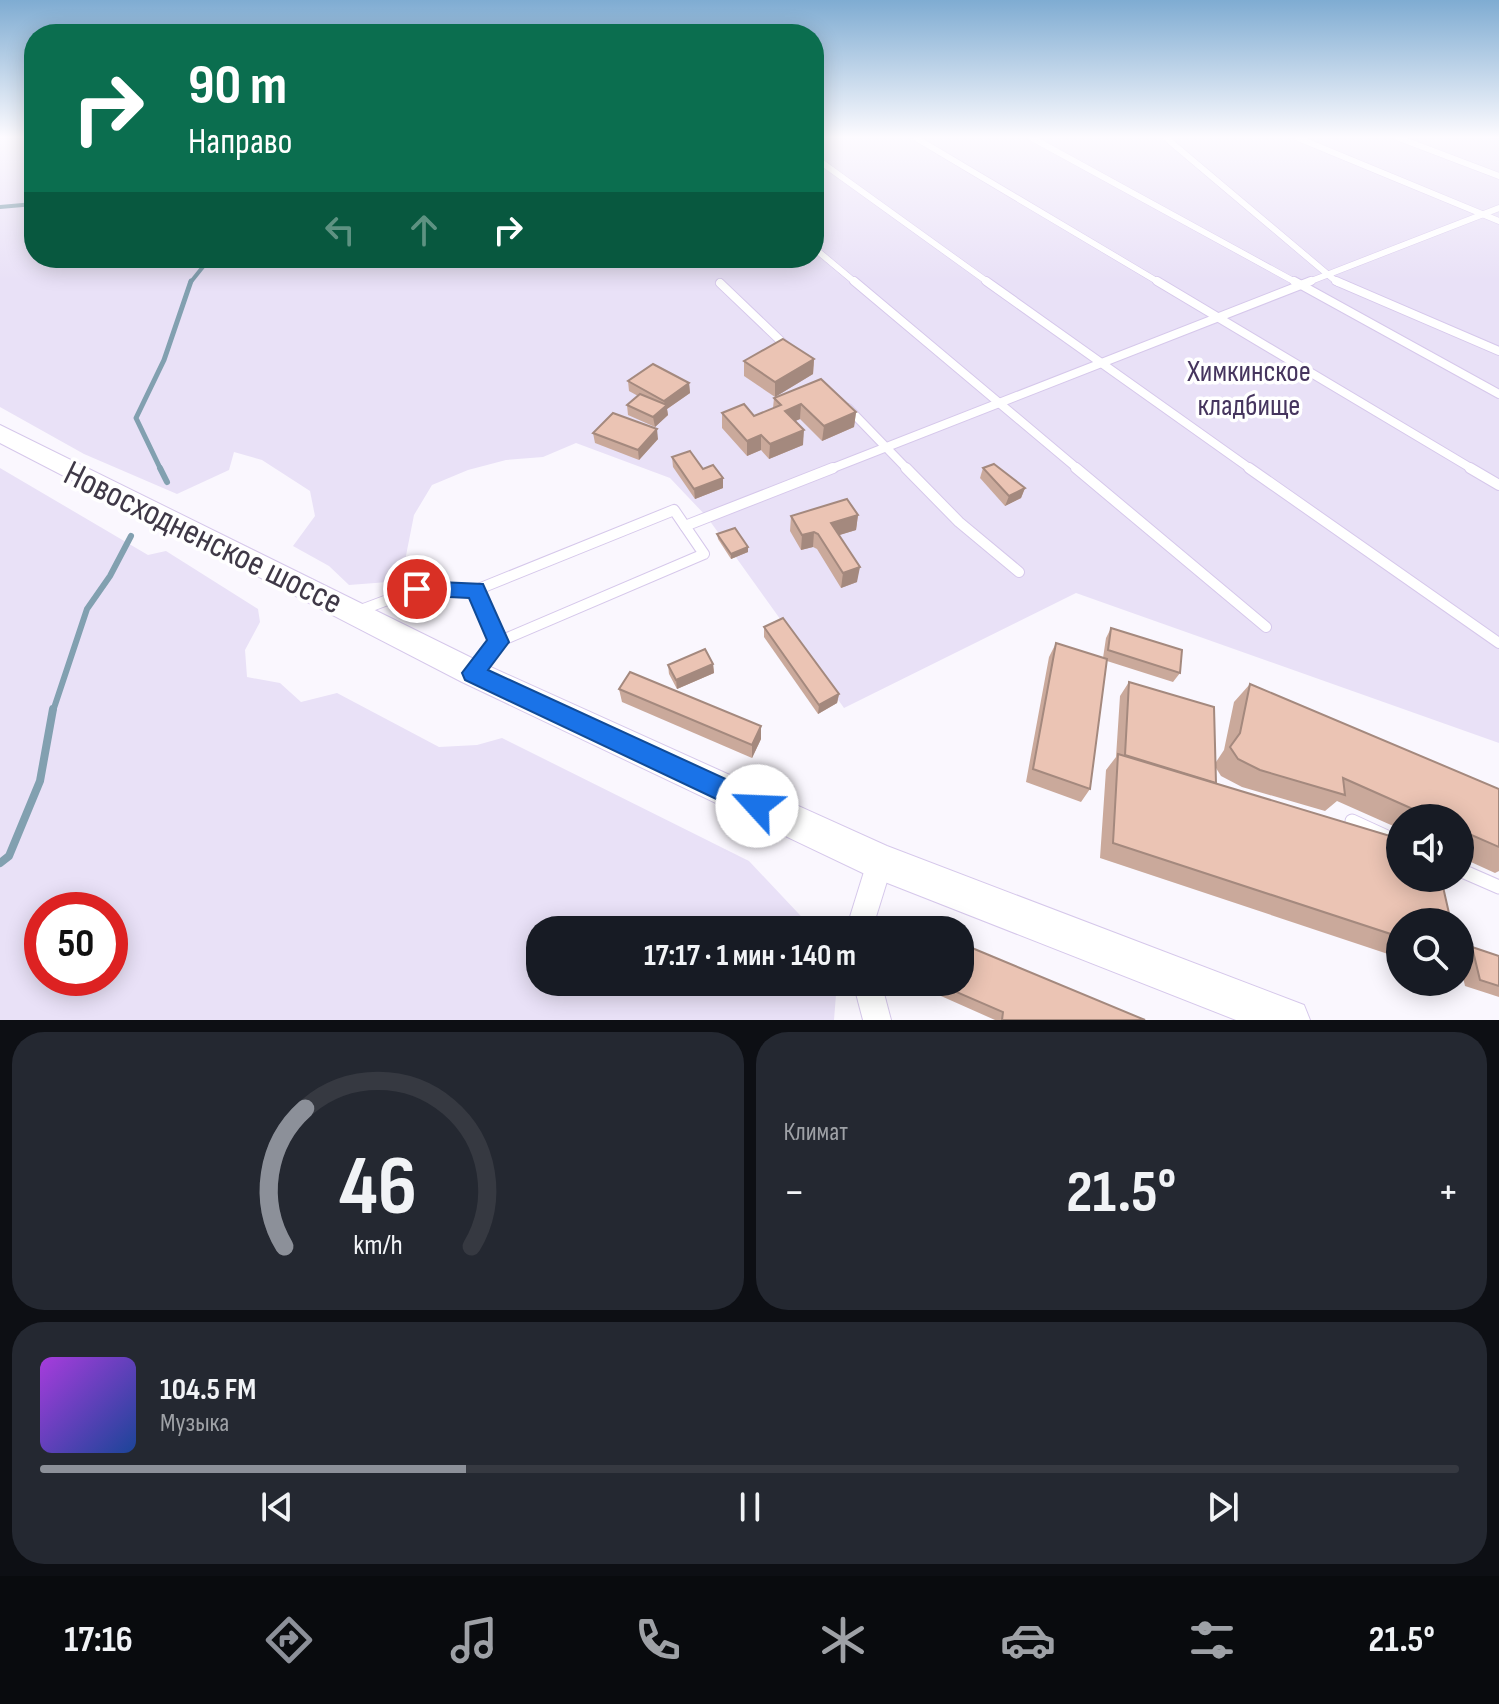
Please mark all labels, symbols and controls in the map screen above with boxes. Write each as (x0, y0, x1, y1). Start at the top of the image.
text: 90 m (188, 53, 287, 120)
icon: right (56, 56, 160, 160)
text: Направо (188, 121, 292, 164)
icon: left (318, 208, 362, 252)
icon: ahead (402, 208, 446, 252)
icon: right (486, 208, 530, 252)
park label: Химкинское кладбище (1186, 354, 1311, 424)
street label: Новосходненское шоссе (57, 452, 349, 624)
pin (383, 555, 451, 623)
icon: arrive (395, 567, 439, 611)
position arrow (715, 764, 799, 848)
map controls (1386, 804, 1474, 996)
button: sound (1386, 804, 1474, 892)
speed limit sign: 50 (24, 892, 128, 996)
button: search (1386, 908, 1474, 996)
text: 17:17 · 1 мин · 140 m (644, 938, 856, 974)
text: Климат (784, 1117, 848, 1148)
text: 46 (339, 1138, 417, 1238)
text: 21.5° (1066, 1157, 1176, 1229)
text: − (784, 1166, 805, 1219)
text: + (1437, 1166, 1459, 1219)
text: km/h (353, 1228, 402, 1263)
text: 104.5 FM (160, 1372, 256, 1408)
text: Музыка (160, 1408, 229, 1439)
icon: previous (255, 1485, 299, 1529)
icon: pause (728, 1485, 772, 1529)
icon: next (1201, 1485, 1245, 1529)
icon: directions (261, 1612, 317, 1668)
icon: music (446, 1612, 502, 1668)
icon: phone (630, 1612, 686, 1668)
icon: climate (815, 1612, 871, 1668)
icon: car (1000, 1612, 1056, 1668)
icon: filters (1184, 1612, 1240, 1668)
text: 17:16 (64, 1619, 133, 1662)
text: 21.5° (1369, 1619, 1435, 1662)

